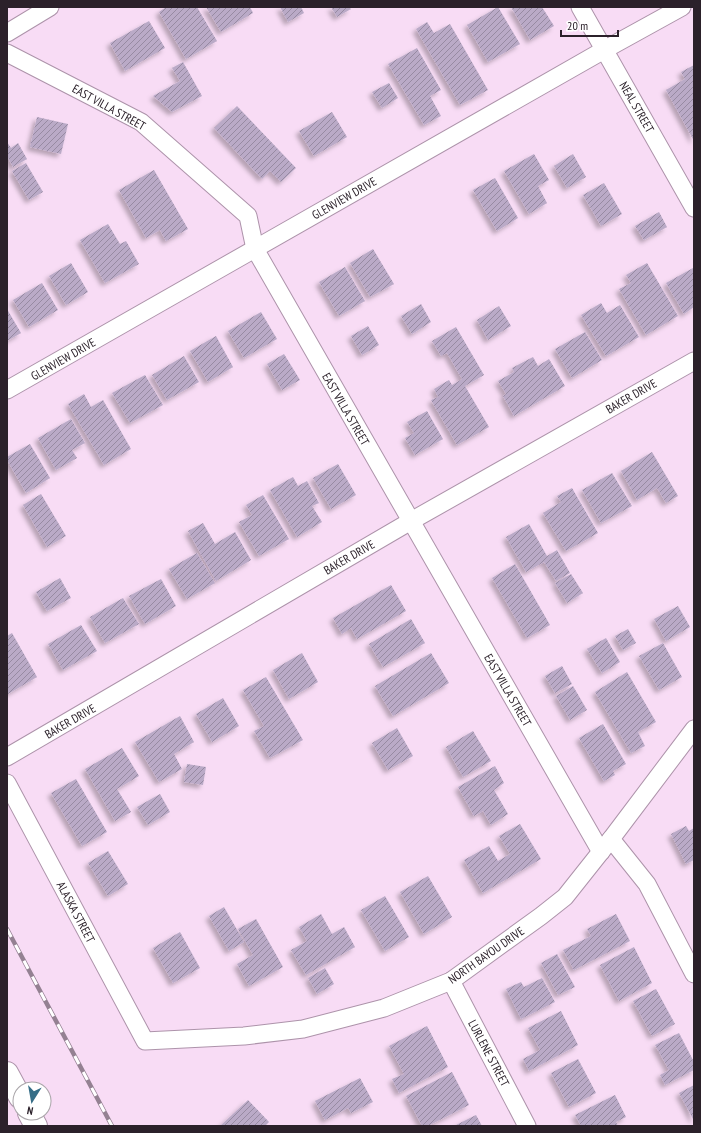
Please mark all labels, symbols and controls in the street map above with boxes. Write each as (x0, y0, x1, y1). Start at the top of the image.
scale bar (561, 12, 618, 38)
text: 20 m (567, 18, 588, 33)
street label: NEAL STREET (616, 79, 658, 136)
street label: EAST VILLA STREET (70, 81, 149, 134)
street label: GLENVIEW DRIVE (309, 174, 379, 222)
street label: GLENVIEW DRIVE (28, 335, 98, 383)
street label: EAST VILLA STREET (319, 370, 373, 449)
street label: BAKER DRIVE (603, 375, 659, 417)
street label: BAKER DRIVE (321, 536, 377, 578)
street label: EAST VILLA STREET (481, 651, 535, 730)
street label: BAKER DRIVE (42, 700, 98, 742)
street label: ALASKA STREET (54, 879, 99, 946)
street label: NORTH BAYOU DRIVE (445, 923, 527, 987)
street label: LURLENE STREET (465, 1017, 513, 1089)
north arrow (12, 1081, 52, 1121)
text: N (26, 1103, 34, 1118)

